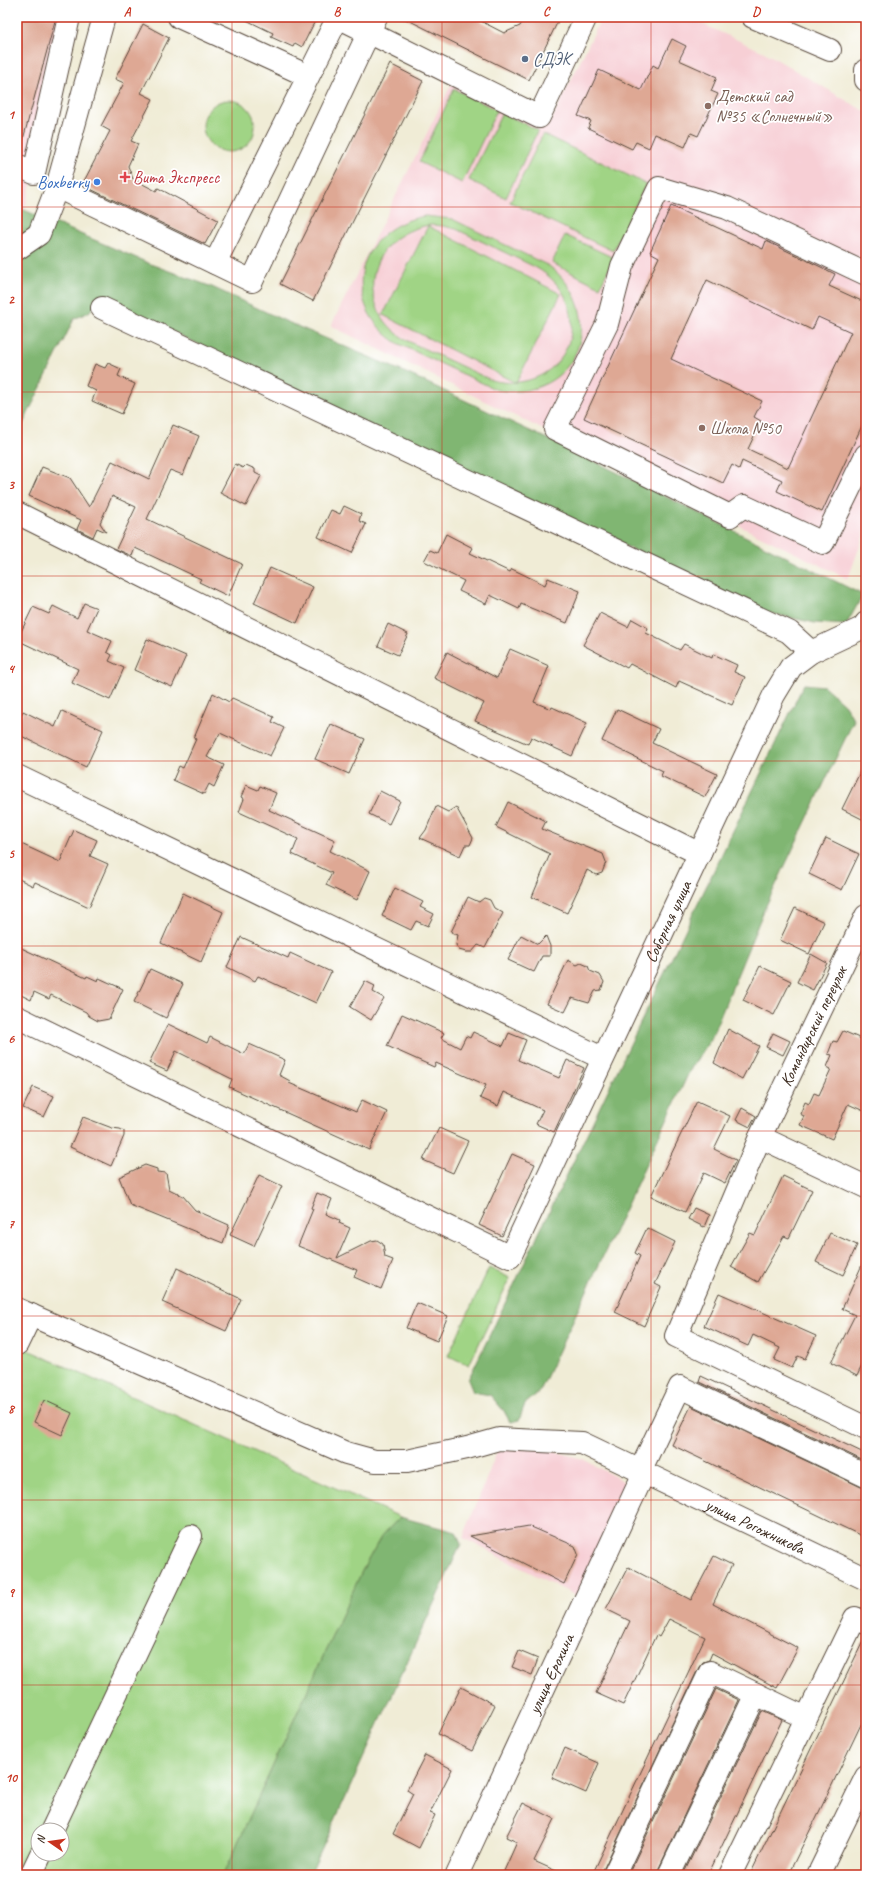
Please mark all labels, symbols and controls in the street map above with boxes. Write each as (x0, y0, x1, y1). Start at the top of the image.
text: A (124, 4, 132, 20)
text: B (334, 4, 342, 20)
text: C (543, 4, 551, 20)
text: D (752, 4, 761, 20)
place label: СДЭК (533, 49, 574, 70)
marker: СДЭК (520, 54, 530, 64)
place label: Детский сад №35 «Солнечный» (716, 86, 833, 127)
marker: Детский сад №35 «Солнечный» (703, 101, 713, 111)
text: 1 (8, 107, 16, 123)
place label: Вита Экспресс (133, 167, 220, 188)
place label: Boxberry (37, 172, 90, 193)
marker: Вита Экспресс (120, 172, 130, 182)
marker: Boxberry (92, 177, 102, 187)
text: 2 (8, 292, 15, 308)
place label: Школа №50 (710, 418, 782, 439)
marker: Школа №50 (697, 423, 707, 433)
text: 3 (8, 477, 15, 493)
text: 4 (8, 661, 16, 677)
text: 5 (8, 846, 15, 862)
street label: Соборная улица (640, 876, 697, 966)
street label: Командирский переулок (775, 961, 852, 1090)
text: 6 (8, 1031, 15, 1047)
text: 7 (8, 1216, 15, 1232)
text: 8 (8, 1401, 16, 1417)
street label: улица Рогожникова (701, 1493, 809, 1559)
text: 9 (8, 1585, 15, 1601)
street label: улица Ерохина (523, 1629, 580, 1718)
text: 10 (5, 1770, 18, 1786)
north arrow (30, 1822, 70, 1862)
text: N (33, 1833, 48, 1845)

